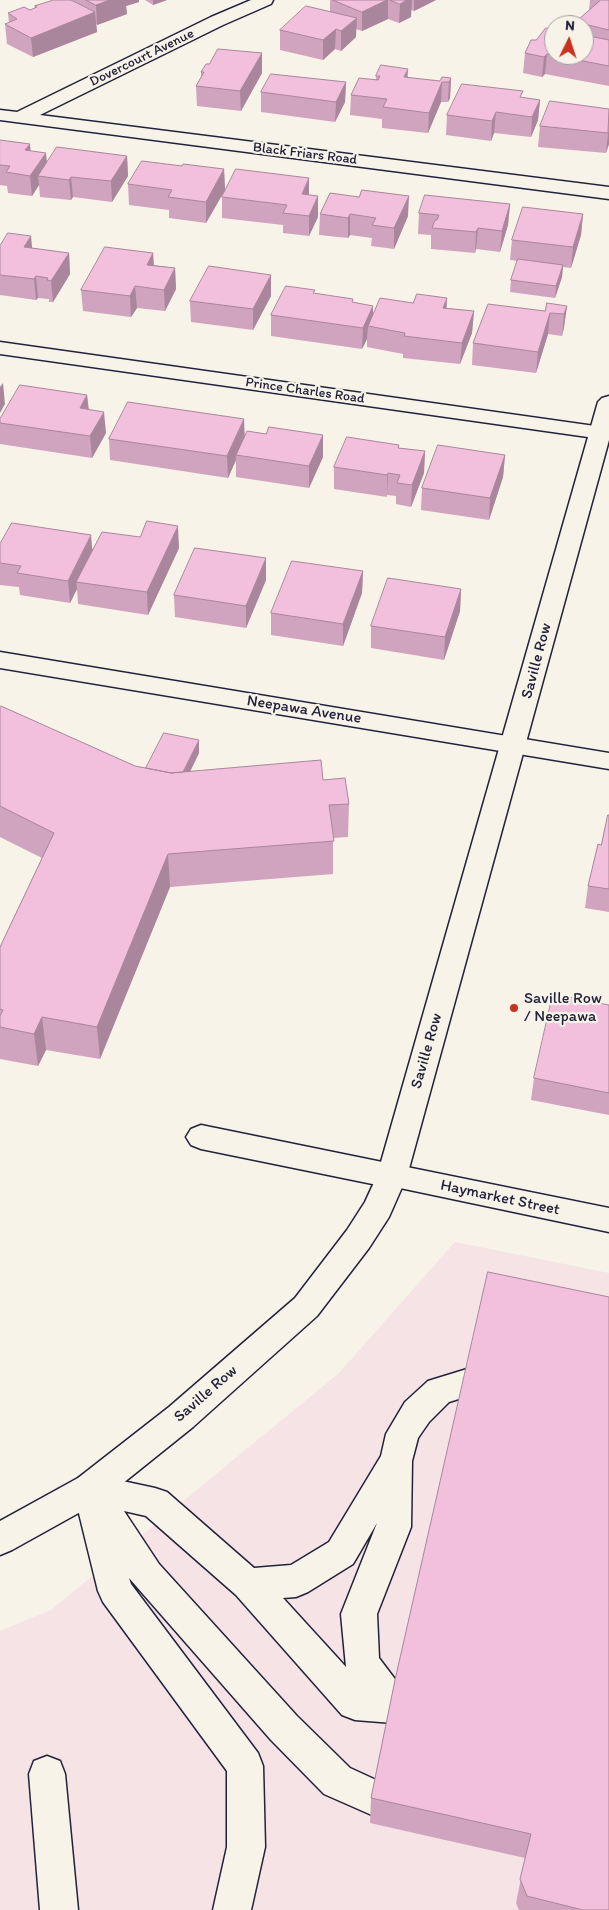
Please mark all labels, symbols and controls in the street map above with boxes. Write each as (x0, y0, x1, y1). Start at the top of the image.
north arrow (544, 15, 594, 65)
text: N (565, 17, 575, 34)
street label: Dovercourt Avenue (87, 25, 197, 91)
street label: Black Friars Road (252, 139, 358, 169)
street label: Prince Charles Road (244, 374, 366, 408)
street label: Saville Row (518, 621, 556, 701)
street label: Neepawa Avenue (245, 691, 363, 729)
place label: Saville Row / Neepawa (524, 989, 602, 1027)
marker: Saville Row / Neepawa (508, 1002, 520, 1014)
street label: Saville Row (407, 1011, 447, 1091)
street label: Haymarket Street (438, 1176, 562, 1220)
street label: Saville Row (170, 1361, 242, 1427)

